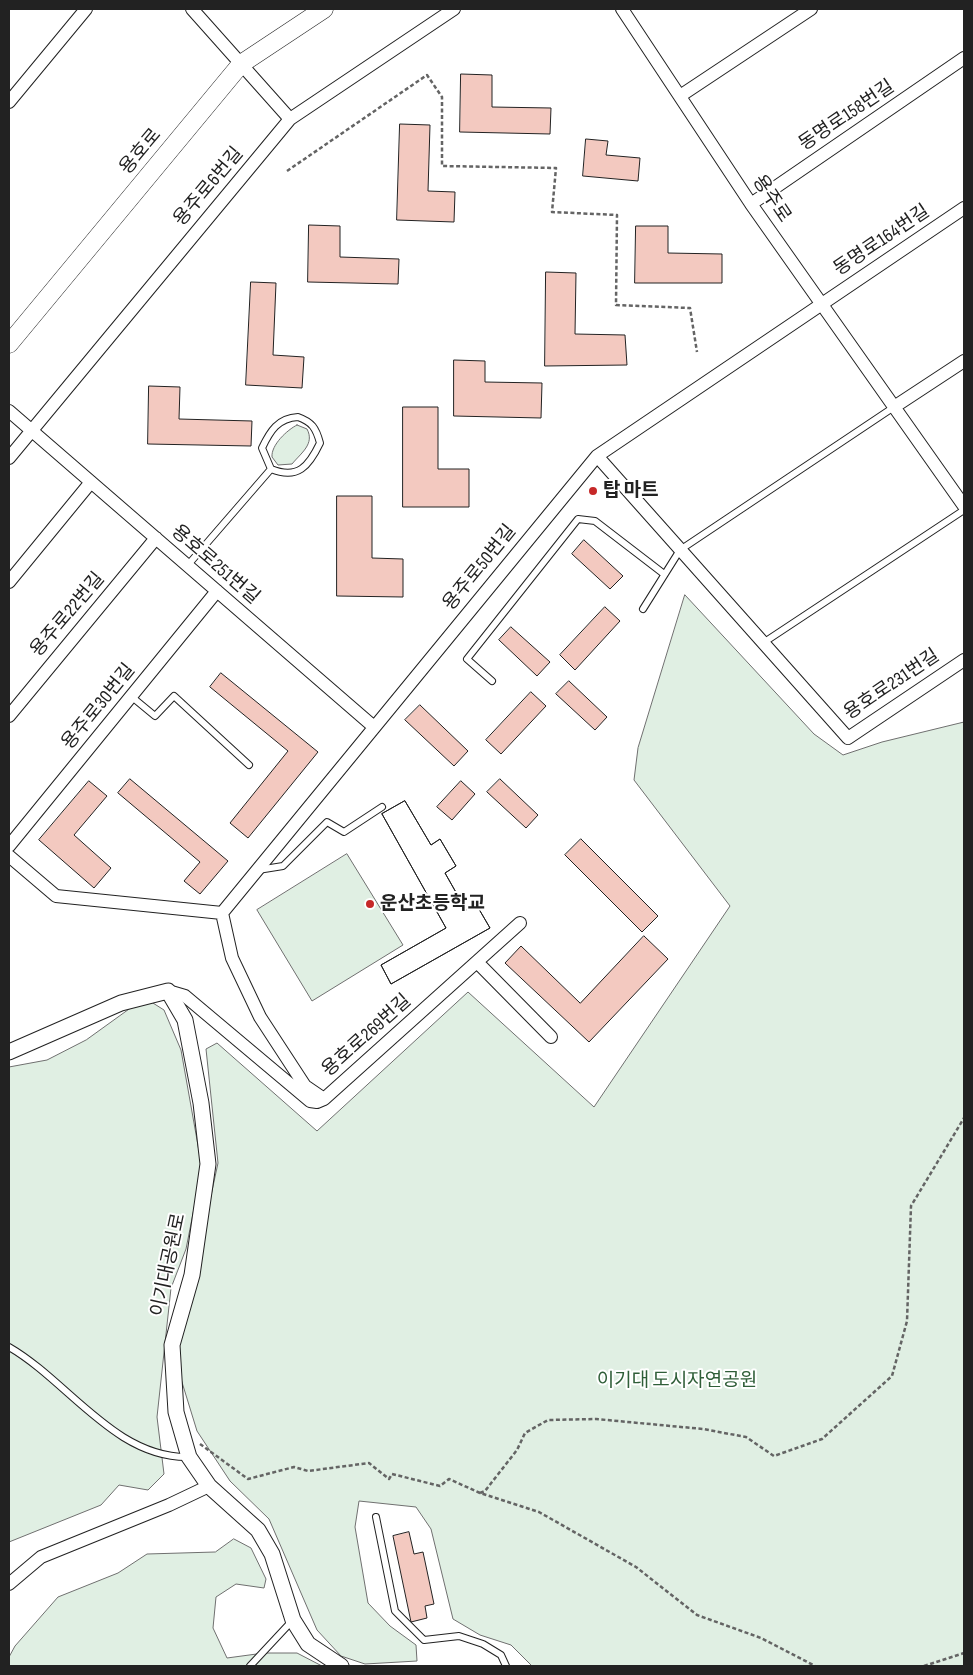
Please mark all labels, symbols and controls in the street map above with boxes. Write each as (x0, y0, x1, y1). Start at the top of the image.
street label: 동명로158번길 (795, 76, 899, 156)
street label: 용호로 (115, 125, 167, 179)
street label: 용주로6번길 (170, 143, 248, 231)
street label: 용주로 (747, 171, 795, 227)
street label: 동명로164번길 (830, 201, 934, 281)
place label: 탑 마트 (603, 480, 658, 502)
marker: 탑 마트 (587, 485, 599, 497)
street label: 용호로251번길 (166, 520, 264, 610)
street label: 용주로50번길 (439, 521, 521, 615)
street label: 용주로22번길 (26, 568, 110, 662)
street label: 용호로231번길 (840, 645, 944, 725)
street label: 용주로30번길 (57, 659, 141, 755)
place label: 운산초등학교 (380, 893, 485, 915)
marker: 운산초등학교 (364, 898, 376, 910)
street label: 용호로269번길 (318, 990, 416, 1082)
street label: 이기대공원로 (147, 1211, 191, 1319)
park label: 이기대 도시자연공원 (597, 1370, 757, 1392)

